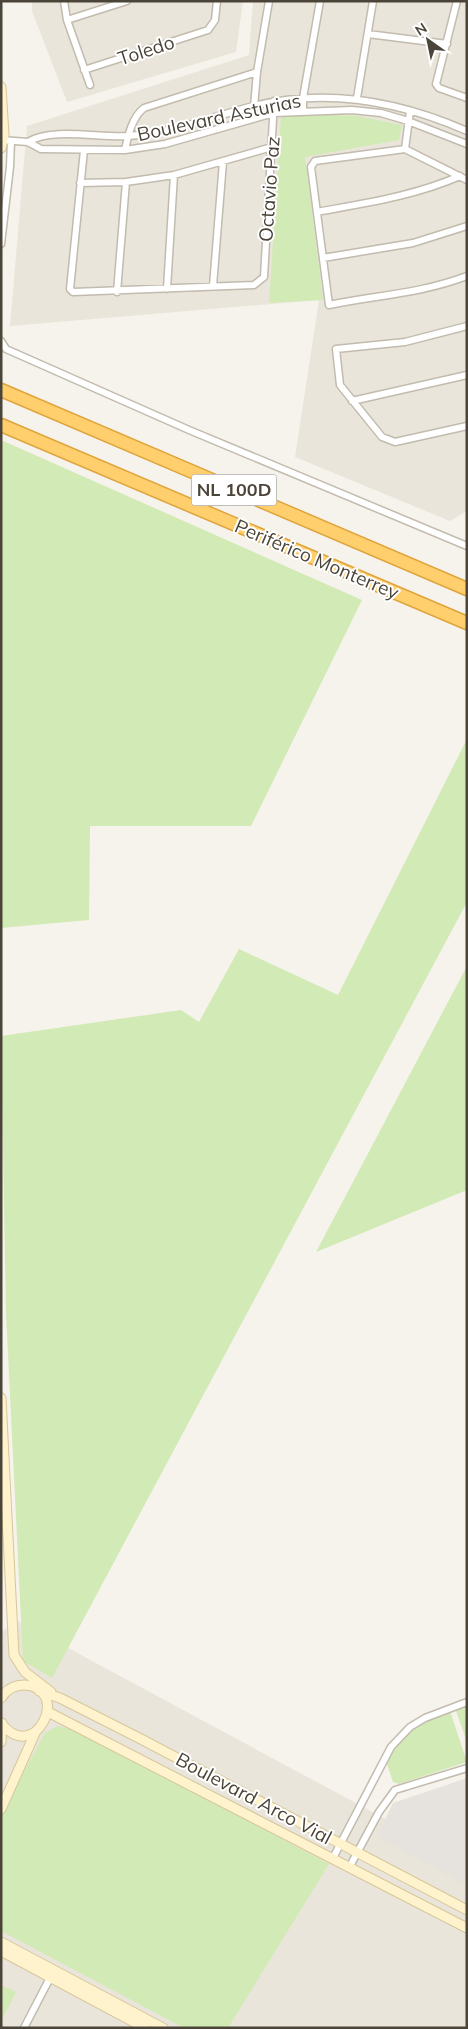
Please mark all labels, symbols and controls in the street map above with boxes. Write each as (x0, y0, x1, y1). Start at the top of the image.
north arrow (403, 15, 453, 65)
text: N (412, 19, 430, 40)
street label: Toledo (115, 30, 177, 70)
street label: Boulevard Asturias (135, 88, 303, 146)
street label: Octavio Paz (253, 135, 285, 243)
road number: NL 100D (192, 474, 276, 506)
street label: Periférico Monterrey (231, 514, 403, 604)
street label: Boulevard Arco Vial (172, 1747, 336, 1849)

